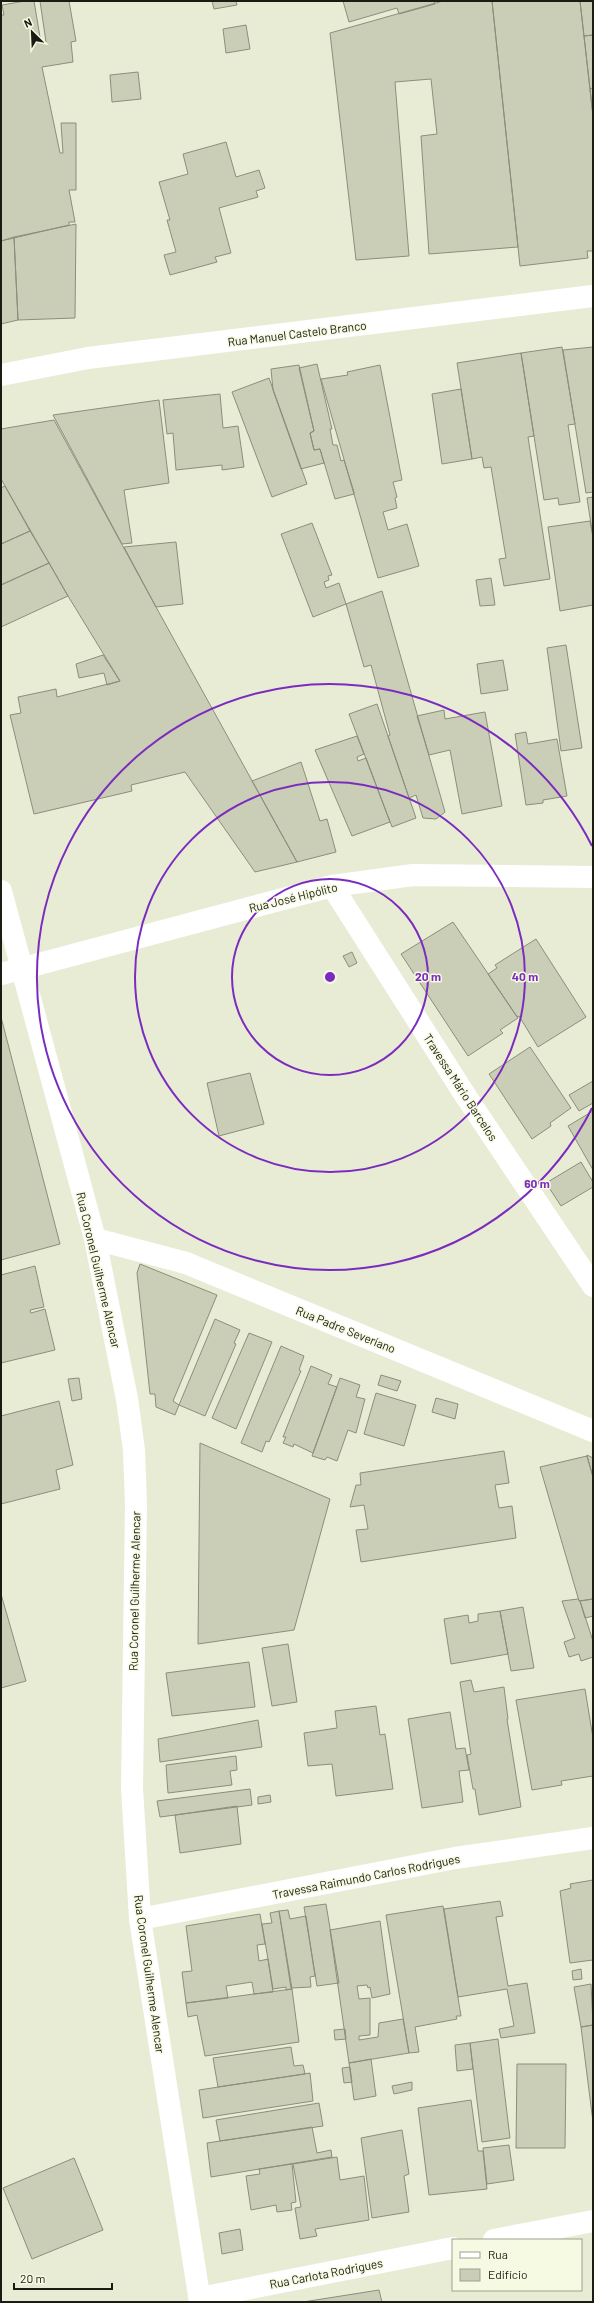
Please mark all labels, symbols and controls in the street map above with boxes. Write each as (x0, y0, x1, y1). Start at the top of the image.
north arrow (12, 12, 52, 52)
text: N (22, 15, 34, 30)
street label: Rua Manuel Castelo Branco (227, 318, 367, 348)
street label: Rua José Hipólito (247, 879, 339, 915)
text: 20 m (415, 969, 441, 983)
text: 40 m (512, 969, 538, 983)
centre of rings (323, 970, 337, 984)
street label: Travessa Mário Barcelos (421, 1031, 501, 1143)
text: 60 m (524, 1176, 550, 1190)
street label: Rua Coronel Guilherme Alencar (74, 1191, 124, 1350)
street label: Rua Padre Severíano (294, 1303, 398, 1355)
street label: Rua Coronel Guilherme Alencar (126, 1510, 142, 1671)
street label: Travessa Raimundo Carlos Rodrigues (271, 1851, 461, 1901)
street label: Rua Coronel Guilherme Alencar (132, 1894, 168, 2055)
legend (452, 2239, 582, 2291)
text: Rua (488, 2247, 508, 2261)
street label: Rua Carlota Rodrigues (268, 2255, 384, 2291)
scale bar (14, 2265, 112, 2291)
text: Edifício (488, 2267, 528, 2281)
text: 20 m (20, 2271, 46, 2285)

